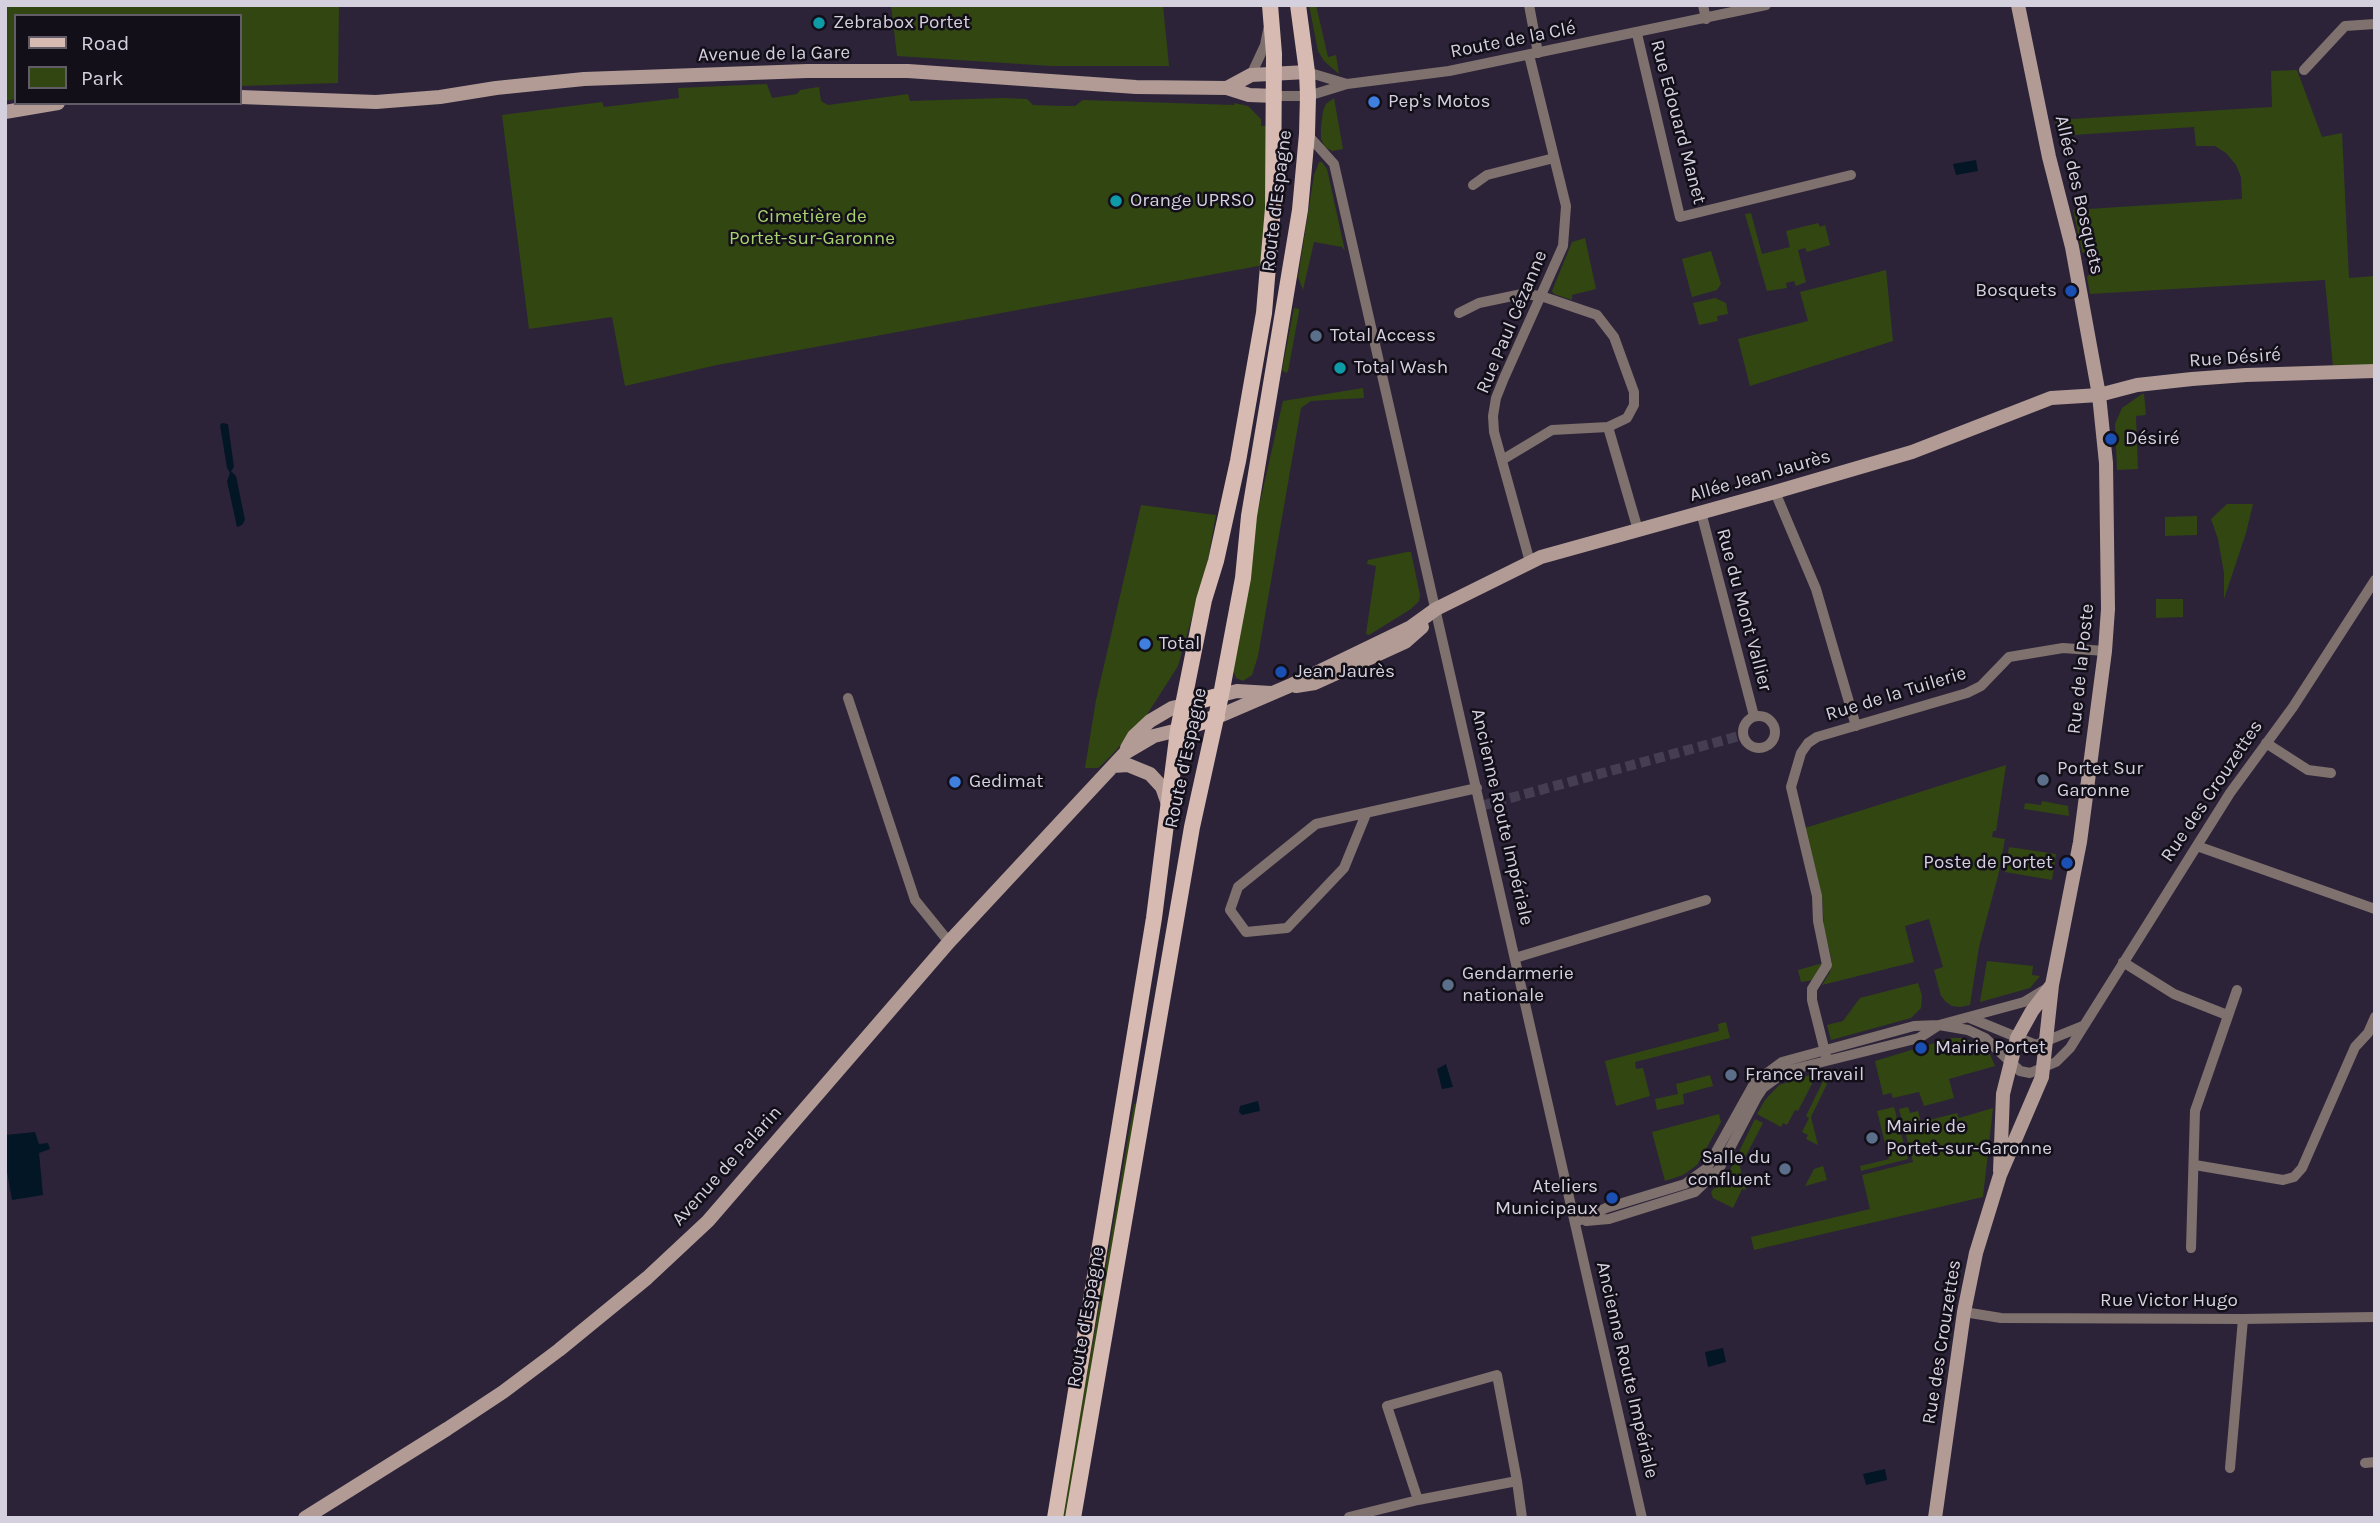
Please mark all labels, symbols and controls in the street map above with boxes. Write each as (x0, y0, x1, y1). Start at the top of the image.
place label: Zebrabox Portet (833, 12, 970, 34)
legend (14, 14, 242, 105)
marker: Zebrabox Portet (811, 15, 827, 31)
street label: Route de la Clé (1448, 17, 1578, 63)
text: Road (81, 31, 129, 55)
street label: Rue Edouard Manet (1645, 37, 1711, 207)
street label: Avenue de la Gare (698, 41, 850, 67)
text: Park (81, 66, 124, 90)
place label: Pep's Motos (1388, 91, 1490, 113)
marker: Pep's Motos (1366, 94, 1382, 110)
street label: Allée des Bosquets (2050, 113, 2108, 277)
street label: Route d'Espagne (1257, 129, 1297, 273)
place label: Orange UPRSO (1130, 190, 1254, 212)
marker: Orange UPRSO (1108, 193, 1124, 209)
park label: Cimetière de Portet-sur-Garonne (729, 206, 895, 250)
street label: Rue Paul Cézanne (1472, 247, 1552, 397)
place label: Bosquets (1975, 280, 2057, 302)
marker: Bosquets (2063, 283, 2079, 299)
place label: Total Access (1330, 325, 1436, 347)
marker: Total Access (1308, 328, 1324, 344)
street label: Rue Désiré (2188, 343, 2282, 373)
place label: Total Wash (1354, 357, 1448, 379)
marker: Total Wash (1332, 360, 1348, 376)
place label: Désiré (2125, 428, 2180, 450)
marker: Désiré (2103, 431, 2119, 447)
street label: Allée Jean Jaurès (1687, 445, 1833, 507)
street label: Rue du Mont Vallier (1711, 526, 1777, 694)
street label: Rue de la Poste (2063, 603, 2099, 735)
place label: Total (1159, 633, 1200, 655)
marker: Total (1137, 636, 1153, 652)
place label: Jean Jaurès (1295, 661, 1395, 683)
street label: Rue de la Tuilerie (1823, 662, 1969, 726)
marker: Jean Jaurès (1273, 664, 1289, 680)
street label: Route d'Espagne (1160, 686, 1212, 830)
street label: Ancienne Route Impériale (1466, 706, 1538, 928)
street label: Rue des Crouzettes (2156, 716, 2268, 866)
place label: Portet Sur Garonne (2057, 758, 2143, 802)
place label: Gedimat (969, 771, 1043, 793)
marker: Portet Sur Garonne (2035, 772, 2051, 788)
marker: Gedimat (947, 774, 963, 790)
place label: Poste de Portet (1923, 852, 2053, 874)
marker: Poste de Portet (2059, 855, 2075, 871)
place label: Gendarmerie nationale (1462, 963, 1574, 1007)
marker: Gendarmerie nationale (1440, 977, 1456, 993)
place label: Mairie Portet (1935, 1037, 2046, 1059)
marker: Mairie Portet (1913, 1040, 1929, 1056)
place label: France Travail (1745, 1064, 1864, 1086)
marker: France Travail (1723, 1067, 1739, 1083)
street label: Avenue de Palarin (667, 1101, 787, 1231)
place label: Mairie de Portet-sur-Garonne (1886, 1116, 2052, 1160)
marker: Mairie de Portet-sur-Garonne (1864, 1130, 1880, 1146)
place label: Salle du confluent (1688, 1147, 1771, 1191)
marker: Salle du confluent (1777, 1161, 1793, 1177)
place label: Ateliers Municipaux (1495, 1176, 1598, 1220)
marker: Ateliers Municipaux (1604, 1190, 1620, 1206)
street label: Route d'Espagne (1062, 1245, 1110, 1389)
street label: Rue des Crouzettes (1918, 1258, 1966, 1426)
street label: Ancienne Route Impériale (1591, 1259, 1663, 1481)
street label: Rue Victor Hugo (2100, 1290, 2238, 1312)

